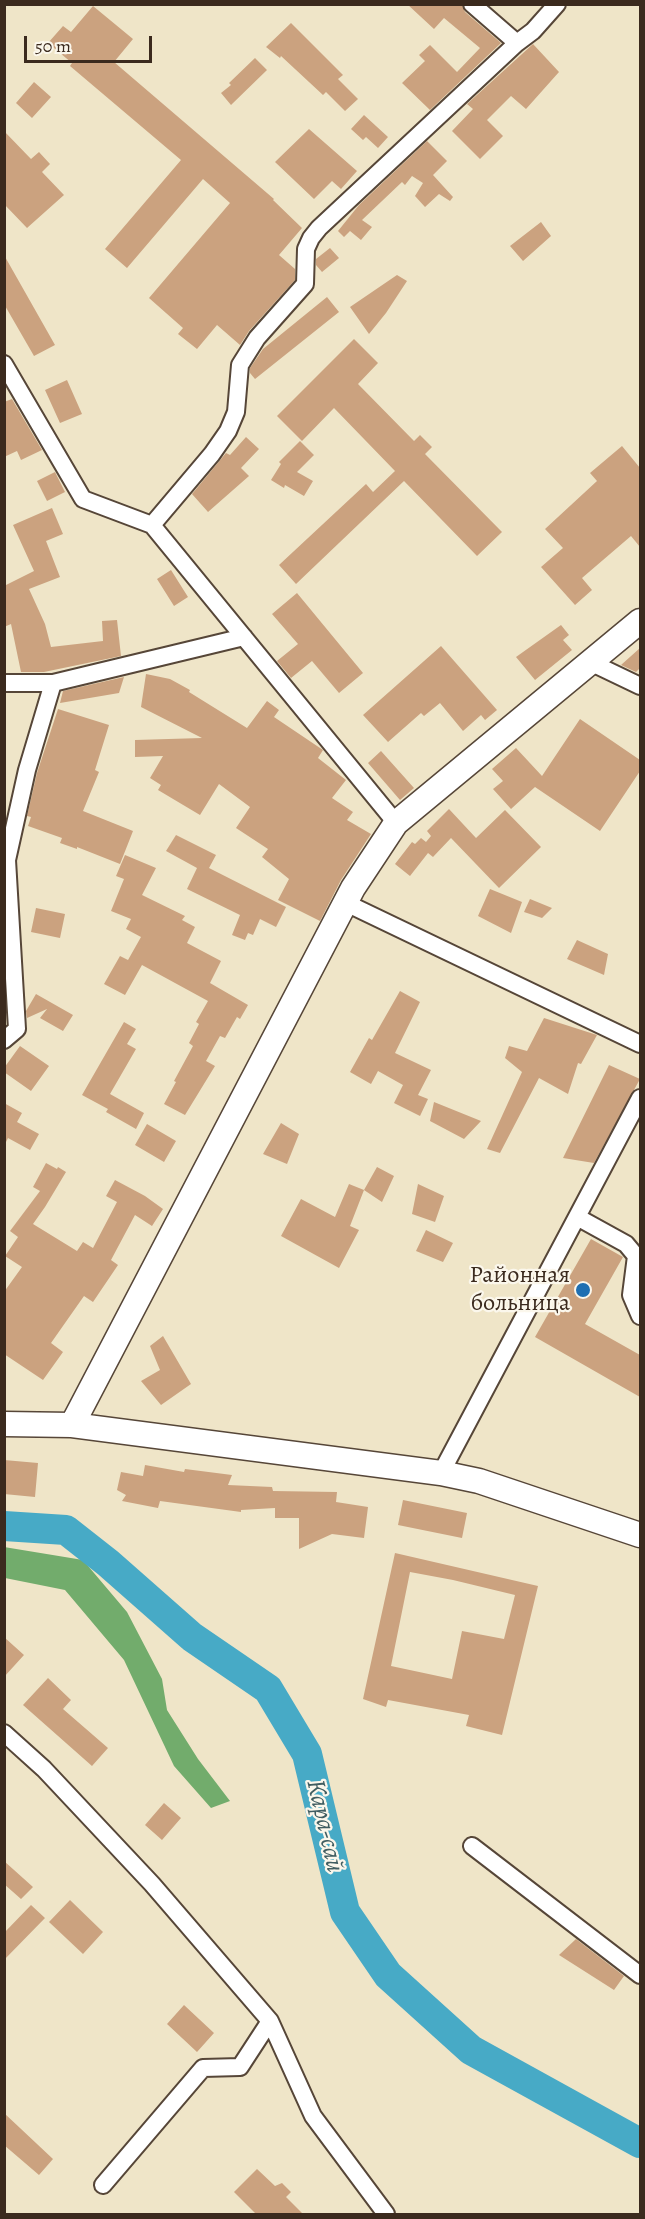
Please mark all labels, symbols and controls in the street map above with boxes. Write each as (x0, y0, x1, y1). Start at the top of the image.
scale bar (27, 24, 154, 62)
text: 50 m (35, 34, 71, 58)
place label: Районная больница (469, 1262, 570, 1318)
marker: Районная больница (574, 1281, 592, 1299)
water label: Кара-сай (298, 1777, 350, 1875)

